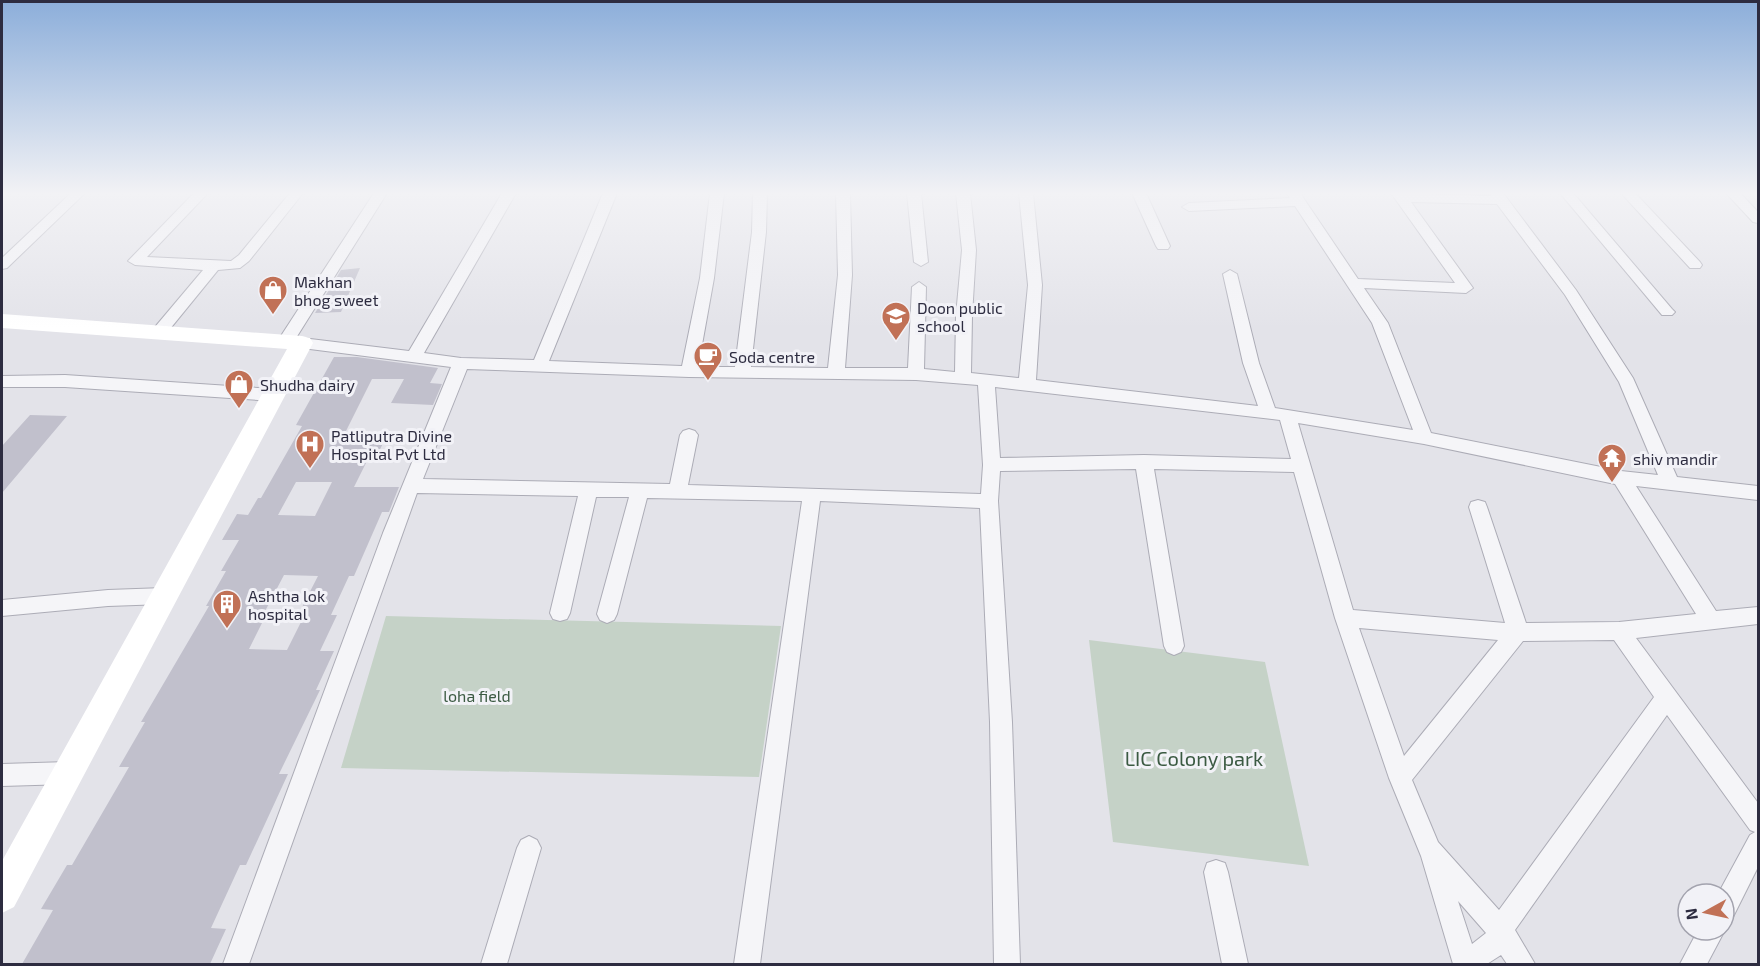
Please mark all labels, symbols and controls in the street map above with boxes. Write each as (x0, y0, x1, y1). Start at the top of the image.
place label: Makhan bhog sweet (294, 272, 379, 309)
shop icon: Makhan bhog sweet (257, 274, 289, 316)
place label: Doon public school (917, 298, 1003, 335)
school or university icon: Doon public school (880, 300, 912, 342)
cafe icon: Soda centre (692, 340, 724, 382)
place label: Soda centre (729, 347, 815, 366)
shop icon: Shudha dairy (223, 368, 255, 410)
place label: Shudha dairy (260, 375, 356, 394)
place label: Patliputra Divine Hospital Pvt Ltd (331, 426, 452, 463)
hospital icon: Patliputra Divine Hospital Pvt Ltd (294, 428, 326, 470)
temple icon: shiv mandir (1596, 442, 1628, 484)
place label: shiv mandir (1633, 449, 1718, 468)
place label: Ashtha lok hospital (248, 586, 325, 623)
building icon: Ashtha lok hospital (211, 588, 243, 630)
park label: loha field (443, 686, 511, 705)
park label: LIC Colony park (1125, 746, 1263, 770)
north arrow (1676, 882, 1736, 942)
text: N (1680, 907, 1701, 921)

